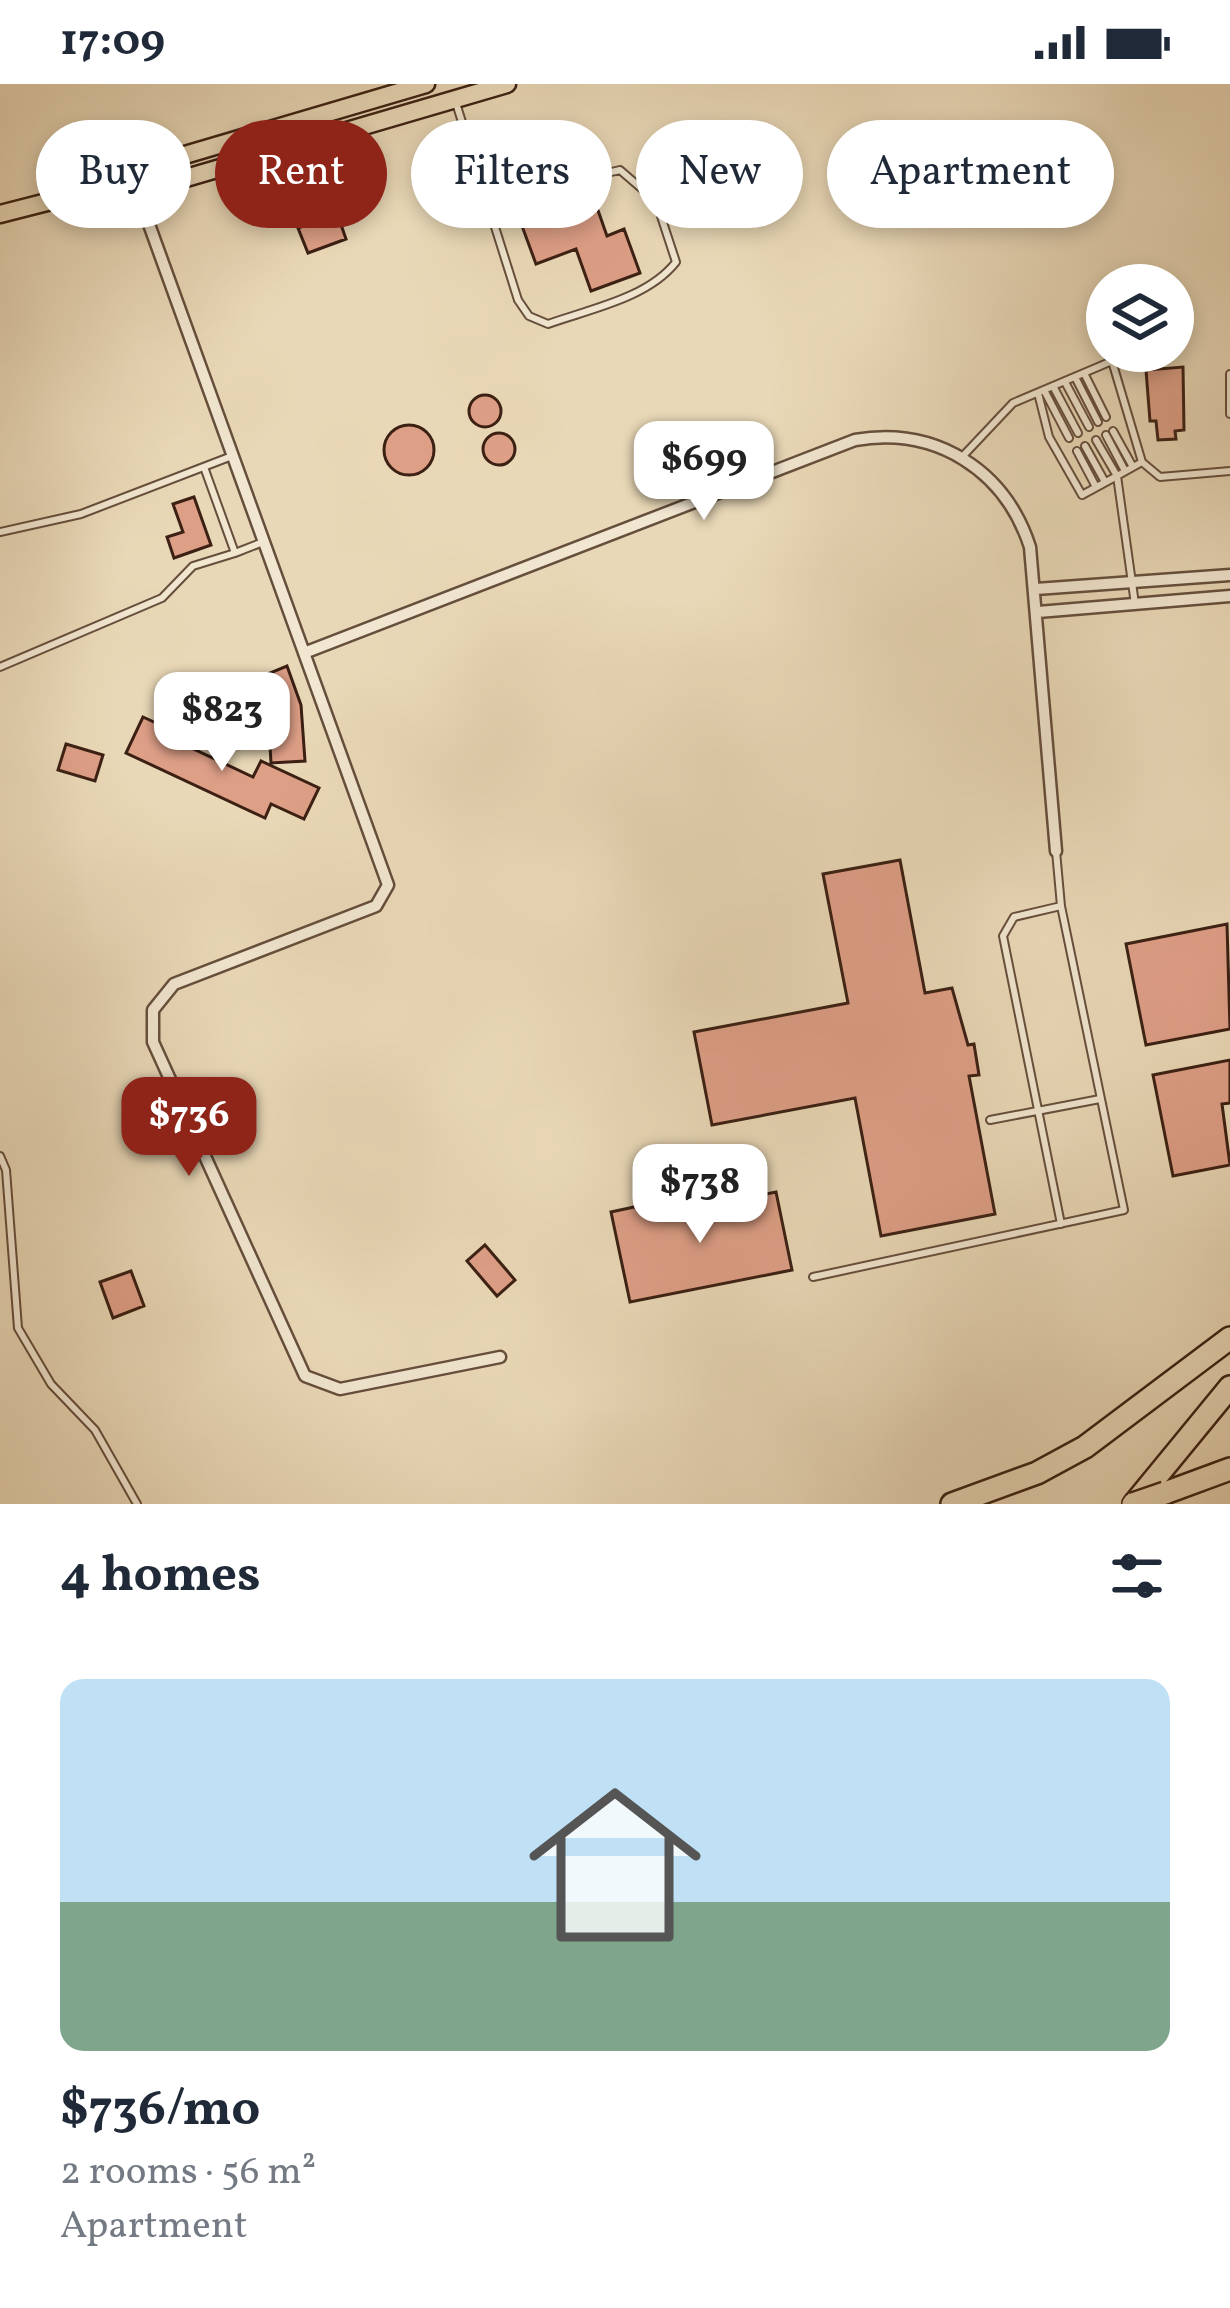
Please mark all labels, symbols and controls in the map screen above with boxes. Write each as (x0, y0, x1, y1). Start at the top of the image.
text: 17:09 (60, 11, 165, 74)
chip: Buy (36, 120, 191, 228)
chip: Rent (215, 120, 387, 228)
chip: Filters (411, 120, 612, 228)
chip: New (636, 120, 803, 228)
chip: Apartment (827, 120, 1114, 228)
map controls (1086, 264, 1194, 372)
button: layers (1086, 264, 1194, 372)
pin: $699 (633, 421, 775, 523)
text: $699 (661, 433, 747, 487)
pin: $823 (151, 672, 293, 774)
text: $823 (181, 684, 263, 738)
pin: $736 (118, 1077, 260, 1179)
text: $736 (148, 1089, 230, 1143)
pin: $738 (629, 1144, 771, 1246)
text: $738 (660, 1156, 741, 1210)
text: 4 homes (60, 1541, 261, 1612)
icon: filters (1104, 1543, 1170, 1609)
icon: home (507, 1757, 723, 1973)
text: $736/mo (60, 2075, 260, 2146)
text: 2 rooms · 56 m² (60, 2146, 316, 2200)
text: Apartment (60, 2200, 248, 2254)

